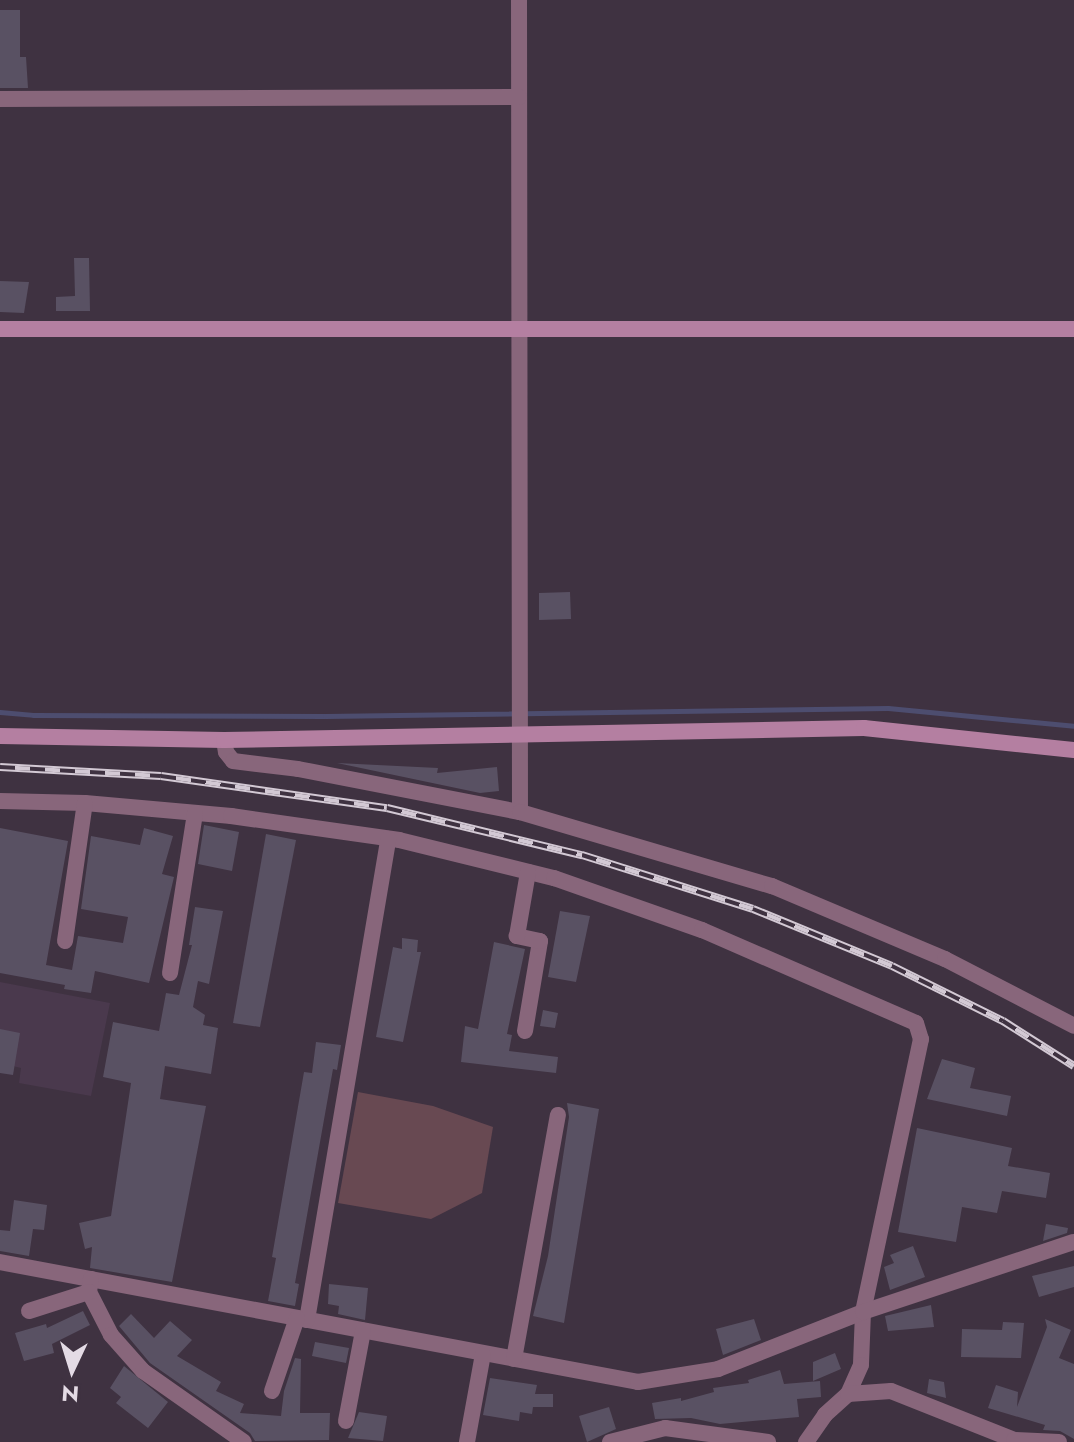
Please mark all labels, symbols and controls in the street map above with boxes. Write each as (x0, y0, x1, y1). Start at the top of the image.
north arrow (32, 1330, 112, 1410)
text: N (60, 1377, 80, 1411)

